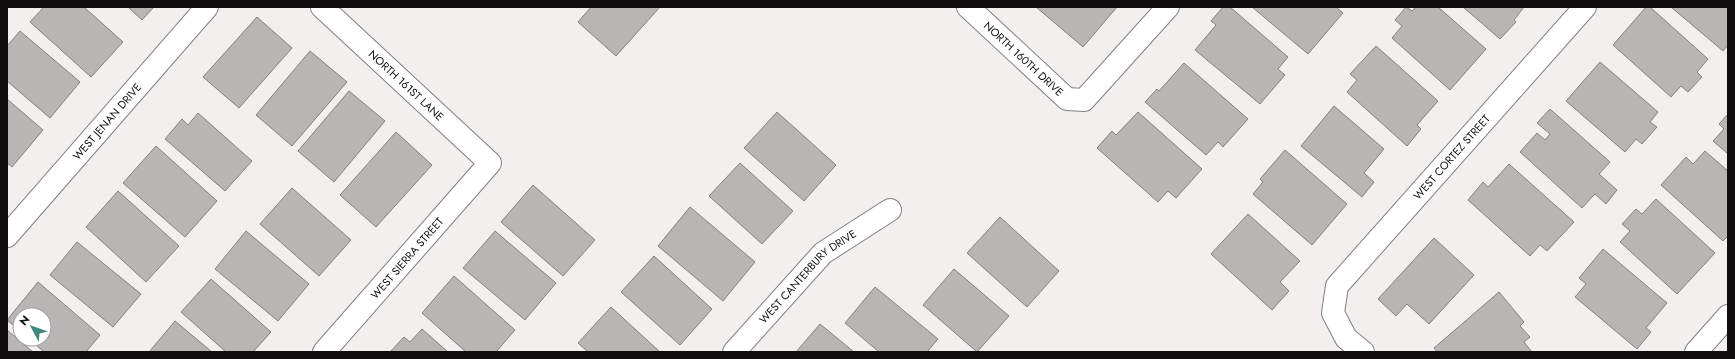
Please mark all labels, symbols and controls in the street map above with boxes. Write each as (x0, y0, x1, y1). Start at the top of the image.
street label: NORTH 160TH DRIVE (980, 18, 1067, 100)
street label: NORTH 161ST LANE (365, 46, 447, 124)
street label: WEST JENAN DRIVE (69, 80, 145, 163)
street label: WEST CORTEZ STREET (1409, 111, 1494, 203)
street label: WEST SIERRA STREET (367, 214, 447, 302)
street label: WEST CANTERBURY DRIVE (755, 226, 859, 327)
north arrow (12, 307, 52, 347)
text: N (16, 312, 33, 329)

